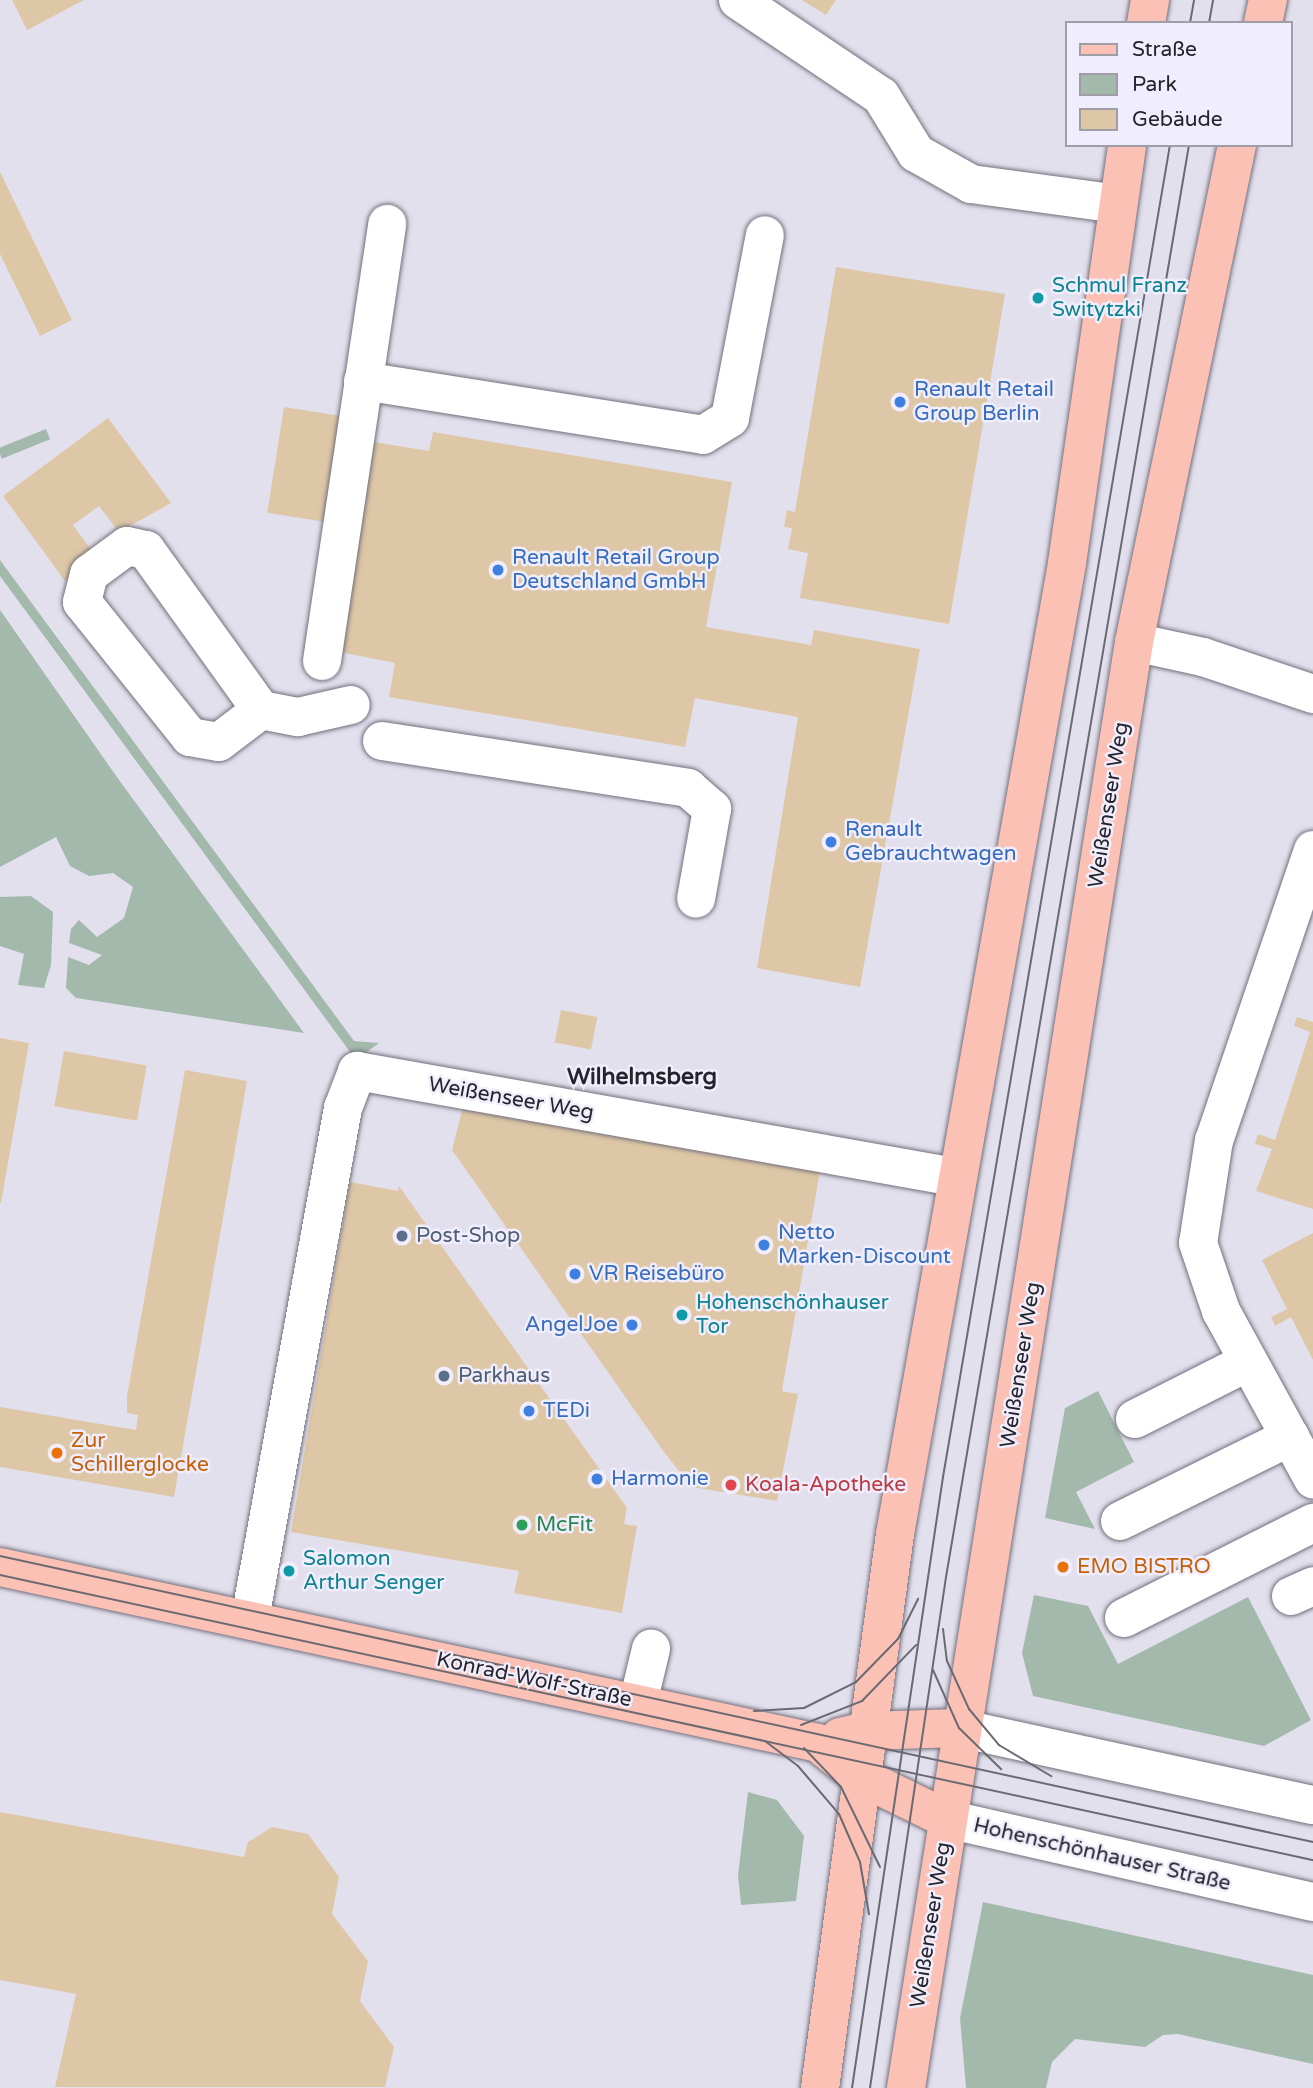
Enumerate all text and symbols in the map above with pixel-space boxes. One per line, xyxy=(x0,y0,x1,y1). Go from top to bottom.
legend xyxy=(1064,21,1292,147)
text: Straße xyxy=(1132,37,1197,62)
text: Park xyxy=(1132,72,1177,97)
text: Gebäude xyxy=(1132,107,1223,132)
place label: Schmul Franz Switytzki xyxy=(1052,273,1187,323)
marker: Schmul Franz Switytzki xyxy=(1030,290,1046,306)
place label: Renault Retail Group Berlin xyxy=(914,377,1054,427)
marker: Renault Retail Group Berlin xyxy=(892,394,908,410)
place label: Renault Retail Group Deutschland GmbH xyxy=(512,545,720,595)
marker: Renault Retail Group Deutschland GmbH xyxy=(490,562,506,578)
street label: Weißenseer Weg xyxy=(1083,720,1135,890)
place label: Renault Gebrauchtwagen xyxy=(845,817,1016,867)
marker: Renault Gebrauchtwagen xyxy=(823,834,839,850)
district label: Wilhelmsberg xyxy=(567,1063,717,1091)
street label: Weißenseer Weg xyxy=(426,1072,596,1126)
place label: Netto Marken-Discount xyxy=(778,1220,951,1270)
place label: Post-Shop xyxy=(416,1223,520,1249)
marker: Post-Shop xyxy=(394,1228,410,1244)
marker: Netto Marken-Discount xyxy=(756,1237,772,1253)
place label: VR Reisebüro xyxy=(589,1261,725,1287)
marker: VR Reisebüro xyxy=(567,1266,583,1282)
street label: Weißenseer Weg xyxy=(995,1280,1047,1450)
place label: Hohenschönhauser Tor xyxy=(696,1290,889,1340)
marker: Hohenschönhauser Tor xyxy=(674,1307,690,1323)
place label: AngelJoe xyxy=(525,1312,618,1338)
marker: AngelJoe xyxy=(624,1317,640,1333)
place label: Parkhaus xyxy=(458,1363,550,1389)
marker: Parkhaus xyxy=(436,1368,452,1384)
place label: TEDi xyxy=(543,1398,590,1424)
marker: TEDi xyxy=(521,1403,537,1419)
place label: Zur Schillerglocke xyxy=(71,1428,209,1478)
marker: Zur Schillerglocke xyxy=(49,1445,65,1461)
place label: Harmonie xyxy=(611,1466,709,1492)
marker: Harmonie xyxy=(589,1471,605,1487)
place label: Koala-Apotheke xyxy=(745,1472,906,1498)
marker: Koala-Apotheke xyxy=(723,1477,739,1493)
place label: McFit xyxy=(536,1512,593,1538)
marker: McFit xyxy=(514,1517,530,1533)
place label: Salomon Arthur Senger xyxy=(303,1546,444,1596)
place label: EMO BISTRO xyxy=(1077,1554,1211,1580)
marker: EMO BISTRO xyxy=(1055,1559,1071,1575)
marker: Salomon Arthur Senger xyxy=(281,1563,297,1579)
street label: Konrad-Wolf-Straße xyxy=(434,1647,634,1713)
street label: Hohenschönhauser Straße xyxy=(971,1813,1233,1897)
street label: Weißenseer Weg xyxy=(905,1840,957,2010)

